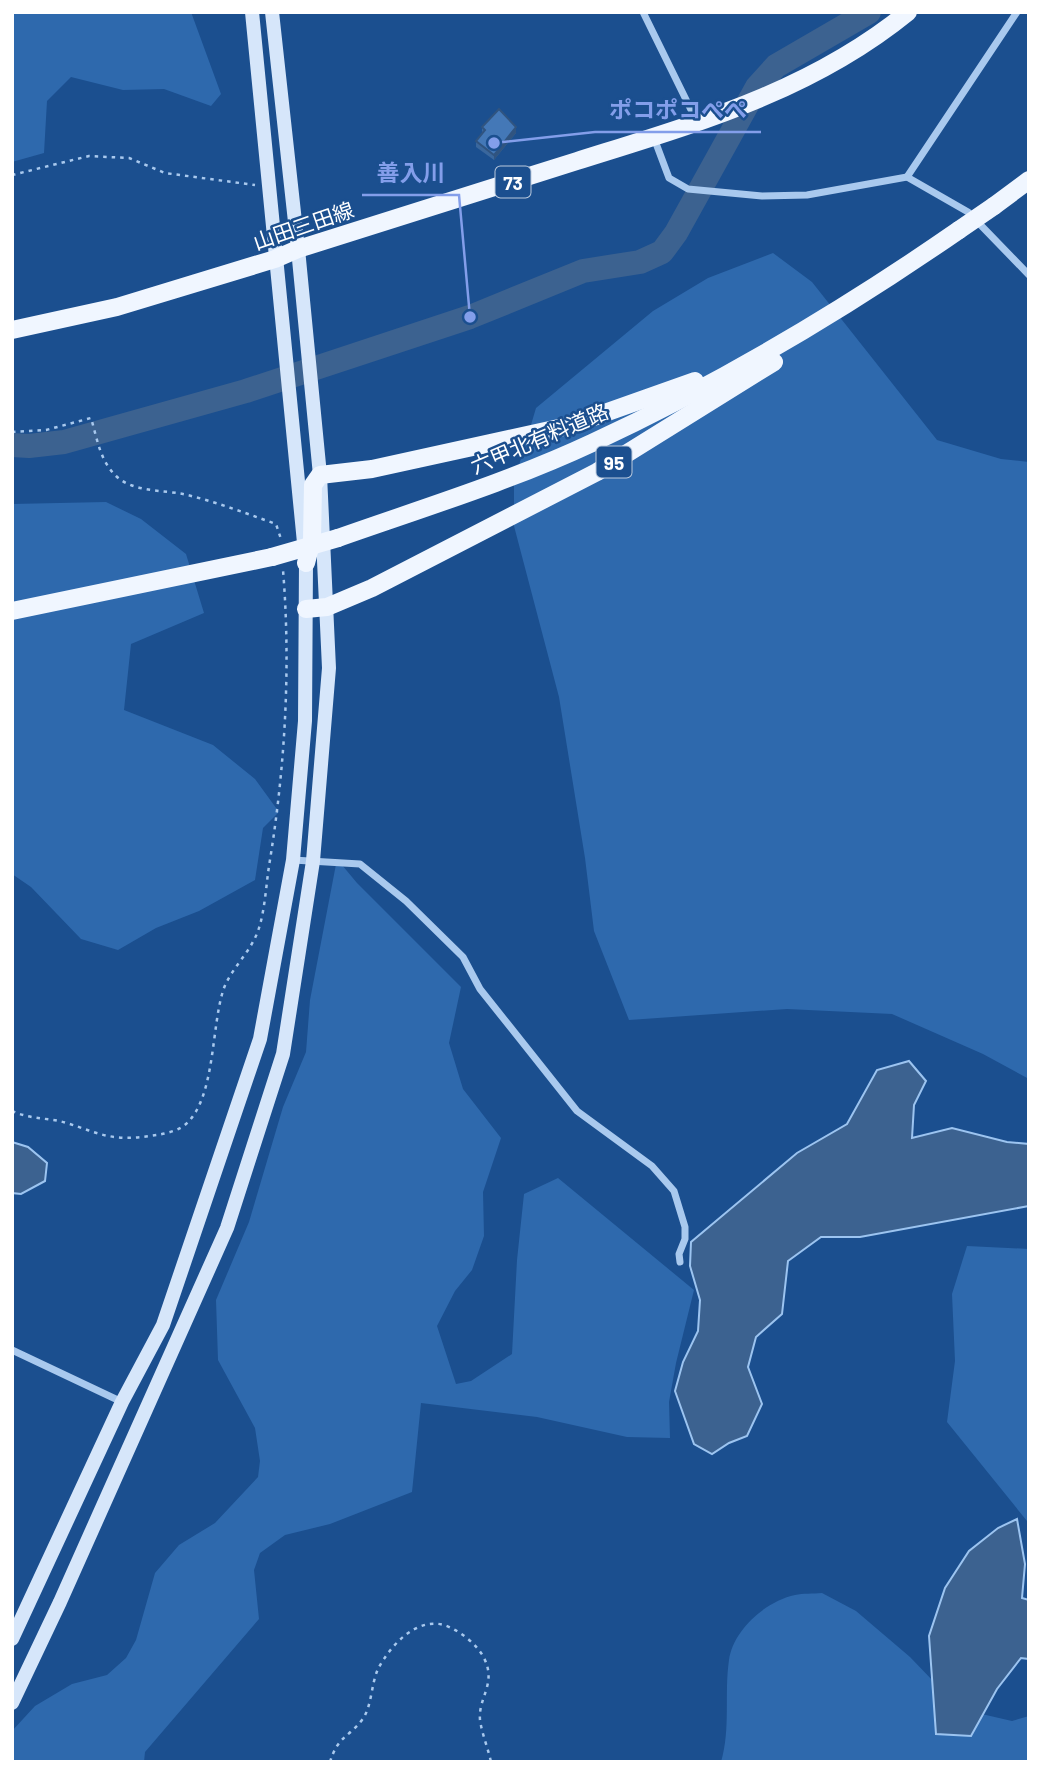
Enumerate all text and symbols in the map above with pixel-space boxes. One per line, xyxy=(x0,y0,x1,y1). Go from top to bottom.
callout: ポコポコぺぺ xyxy=(595,88,761,132)
text: ポコポコぺぺ xyxy=(609,95,747,123)
callout: 善入川 xyxy=(362,151,459,195)
text: 善入川 xyxy=(377,158,446,186)
road number: 73 xyxy=(496,166,530,198)
street label: 山田三田線 xyxy=(249,196,357,254)
street label: 六甲北有料道路 xyxy=(466,398,612,478)
road number: 95 xyxy=(596,446,632,477)

